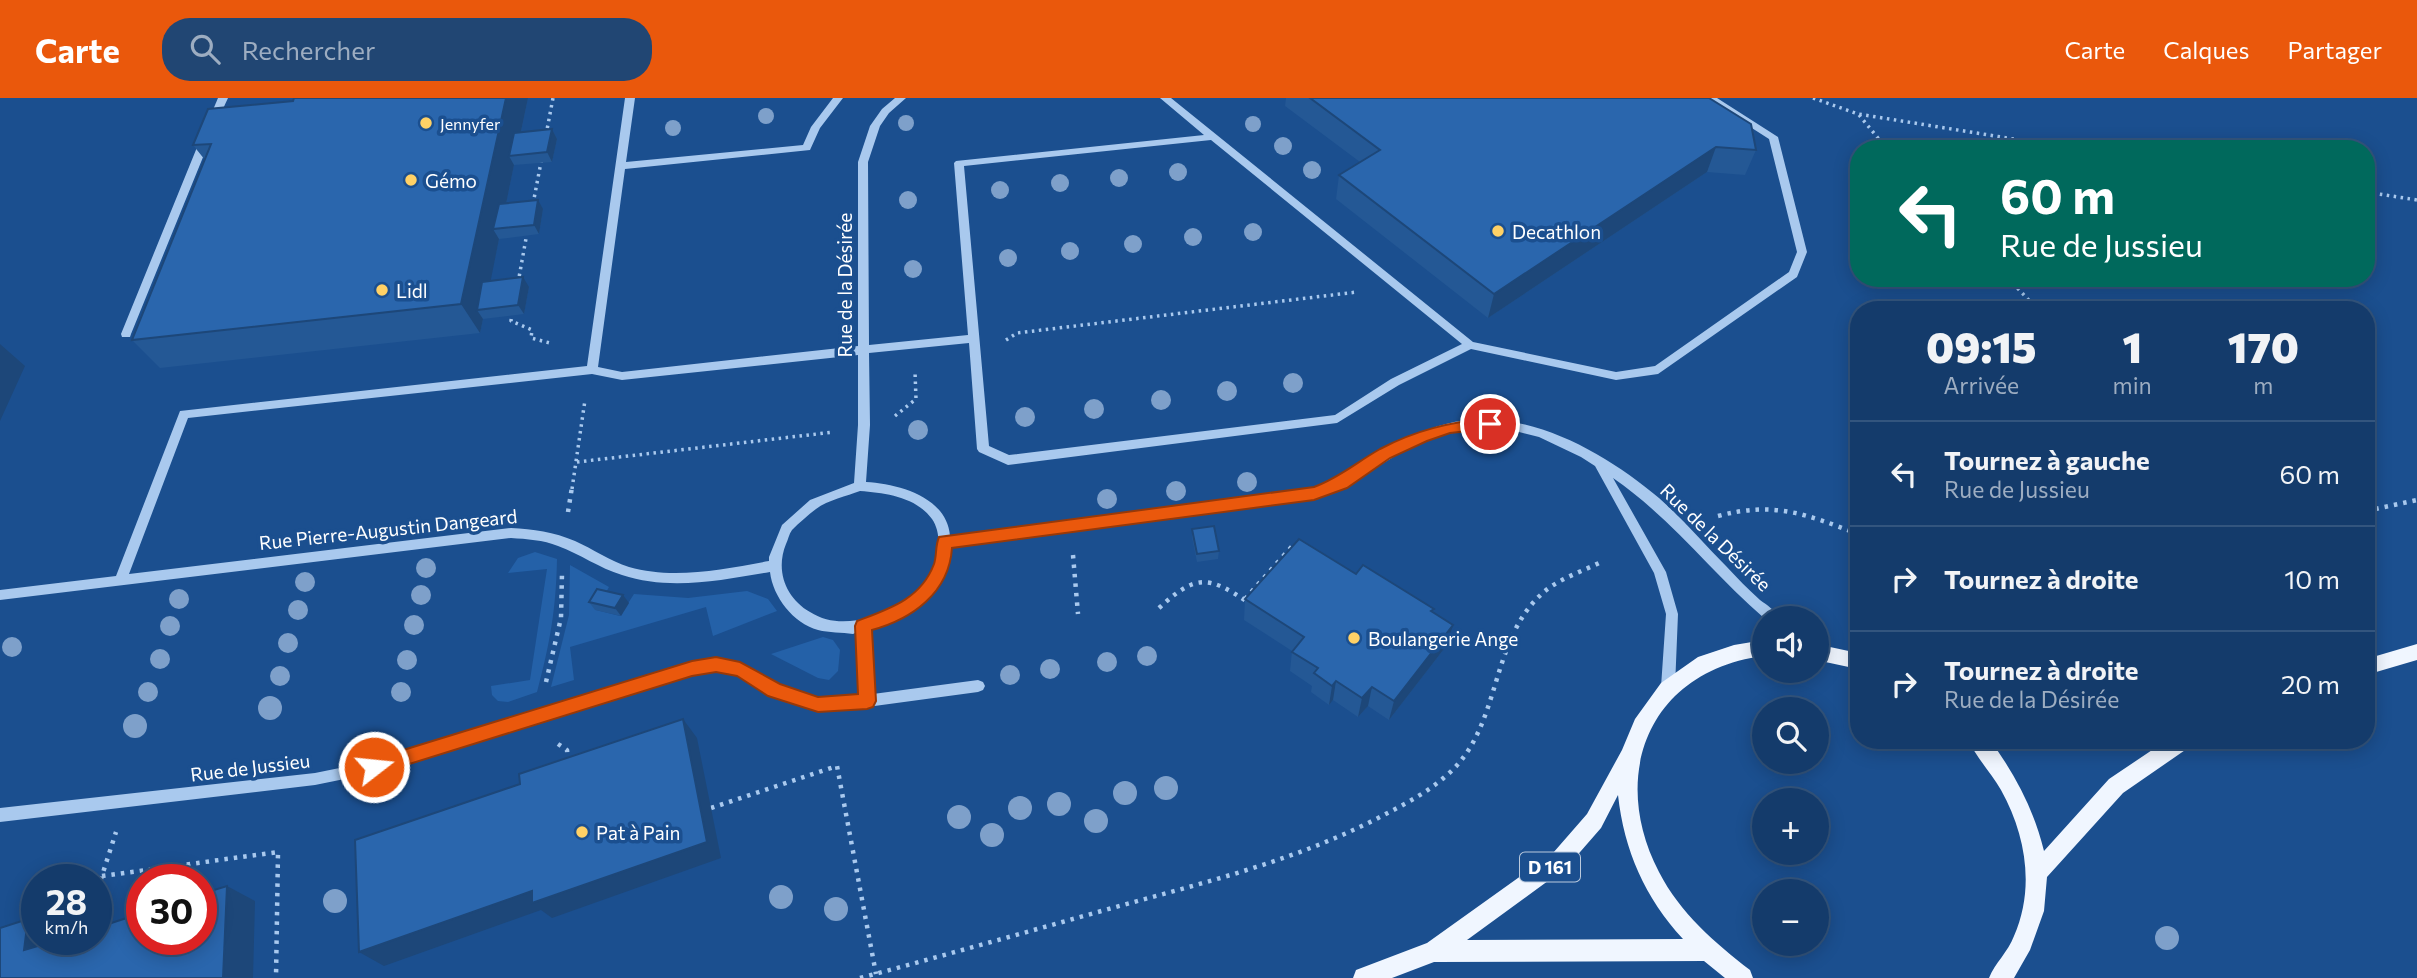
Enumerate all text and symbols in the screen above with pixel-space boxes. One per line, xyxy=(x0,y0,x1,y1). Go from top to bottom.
search box xyxy=(162,18,652,81)
text: Carte xyxy=(35,29,120,70)
icon: search xyxy=(186,30,224,68)
text: Rechercher xyxy=(242,34,375,65)
text: Carte xyxy=(2064,35,2125,64)
text: Calques xyxy=(2163,35,2249,64)
text: Partager xyxy=(2287,35,2382,64)
place label: Jennyfer xyxy=(440,114,501,133)
marker: Jennyfer xyxy=(418,115,434,131)
text: 60 m xyxy=(2000,164,2115,224)
icon: left xyxy=(1885,168,1976,259)
place label: Gémo xyxy=(425,169,477,192)
marker: Gémo xyxy=(403,172,419,188)
street label: Rue de la Désirée xyxy=(833,213,856,357)
place label: Decathlon xyxy=(1512,220,1601,243)
marker: Decathlon xyxy=(1490,223,1506,239)
text: Rue de Jussieu xyxy=(2000,224,2203,264)
place label: Lidl xyxy=(396,279,428,302)
marker: Lidl xyxy=(374,282,390,298)
text: 09:15 xyxy=(1926,320,2037,372)
text: 1 xyxy=(2122,320,2142,372)
text: 170 xyxy=(2228,320,2299,372)
text: Arrivée xyxy=(1943,371,2019,399)
text: min xyxy=(2113,371,2152,399)
text: m xyxy=(2253,371,2273,399)
pin xyxy=(1460,394,1520,454)
icon: arrive xyxy=(1471,405,1509,443)
text: Tournez à gauche xyxy=(1944,444,2150,475)
icon: left xyxy=(1885,455,1923,493)
text: 60 m xyxy=(2280,458,2340,489)
text: Rue de Jussieu xyxy=(1944,475,2090,503)
street label: Rue de la Désirée xyxy=(1656,478,1776,596)
street label: Rue Pierre-Augustin Dangeard xyxy=(258,504,518,554)
icon: right xyxy=(1885,560,1923,598)
text: Tournez à droite xyxy=(1944,563,2139,594)
text: 10 m xyxy=(2284,563,2340,594)
map controls xyxy=(1752,606,1829,956)
button: sound xyxy=(1752,606,1829,683)
place label: Boulangerie Ange xyxy=(1368,627,1518,650)
marker: Boulangerie Ange xyxy=(1346,630,1362,646)
text: Tournez à droite xyxy=(1944,654,2139,685)
icon: right xyxy=(1885,665,1923,703)
text: 20 m xyxy=(2281,668,2340,699)
text: Rue de la Désirée xyxy=(1944,685,2119,713)
button: search xyxy=(1752,697,1829,774)
position arrow xyxy=(337,730,411,804)
street label: Rue de Jussieu xyxy=(189,748,311,786)
button: + xyxy=(1752,788,1829,865)
place label: Pat à Pain xyxy=(596,821,680,844)
marker: Pat à Pain xyxy=(574,824,590,840)
road number: D 161 xyxy=(1520,852,1580,882)
speed limit sign: 30 xyxy=(126,864,217,955)
text: 28 xyxy=(46,879,87,922)
button: − xyxy=(1752,879,1829,956)
text: km/h xyxy=(45,916,88,938)

